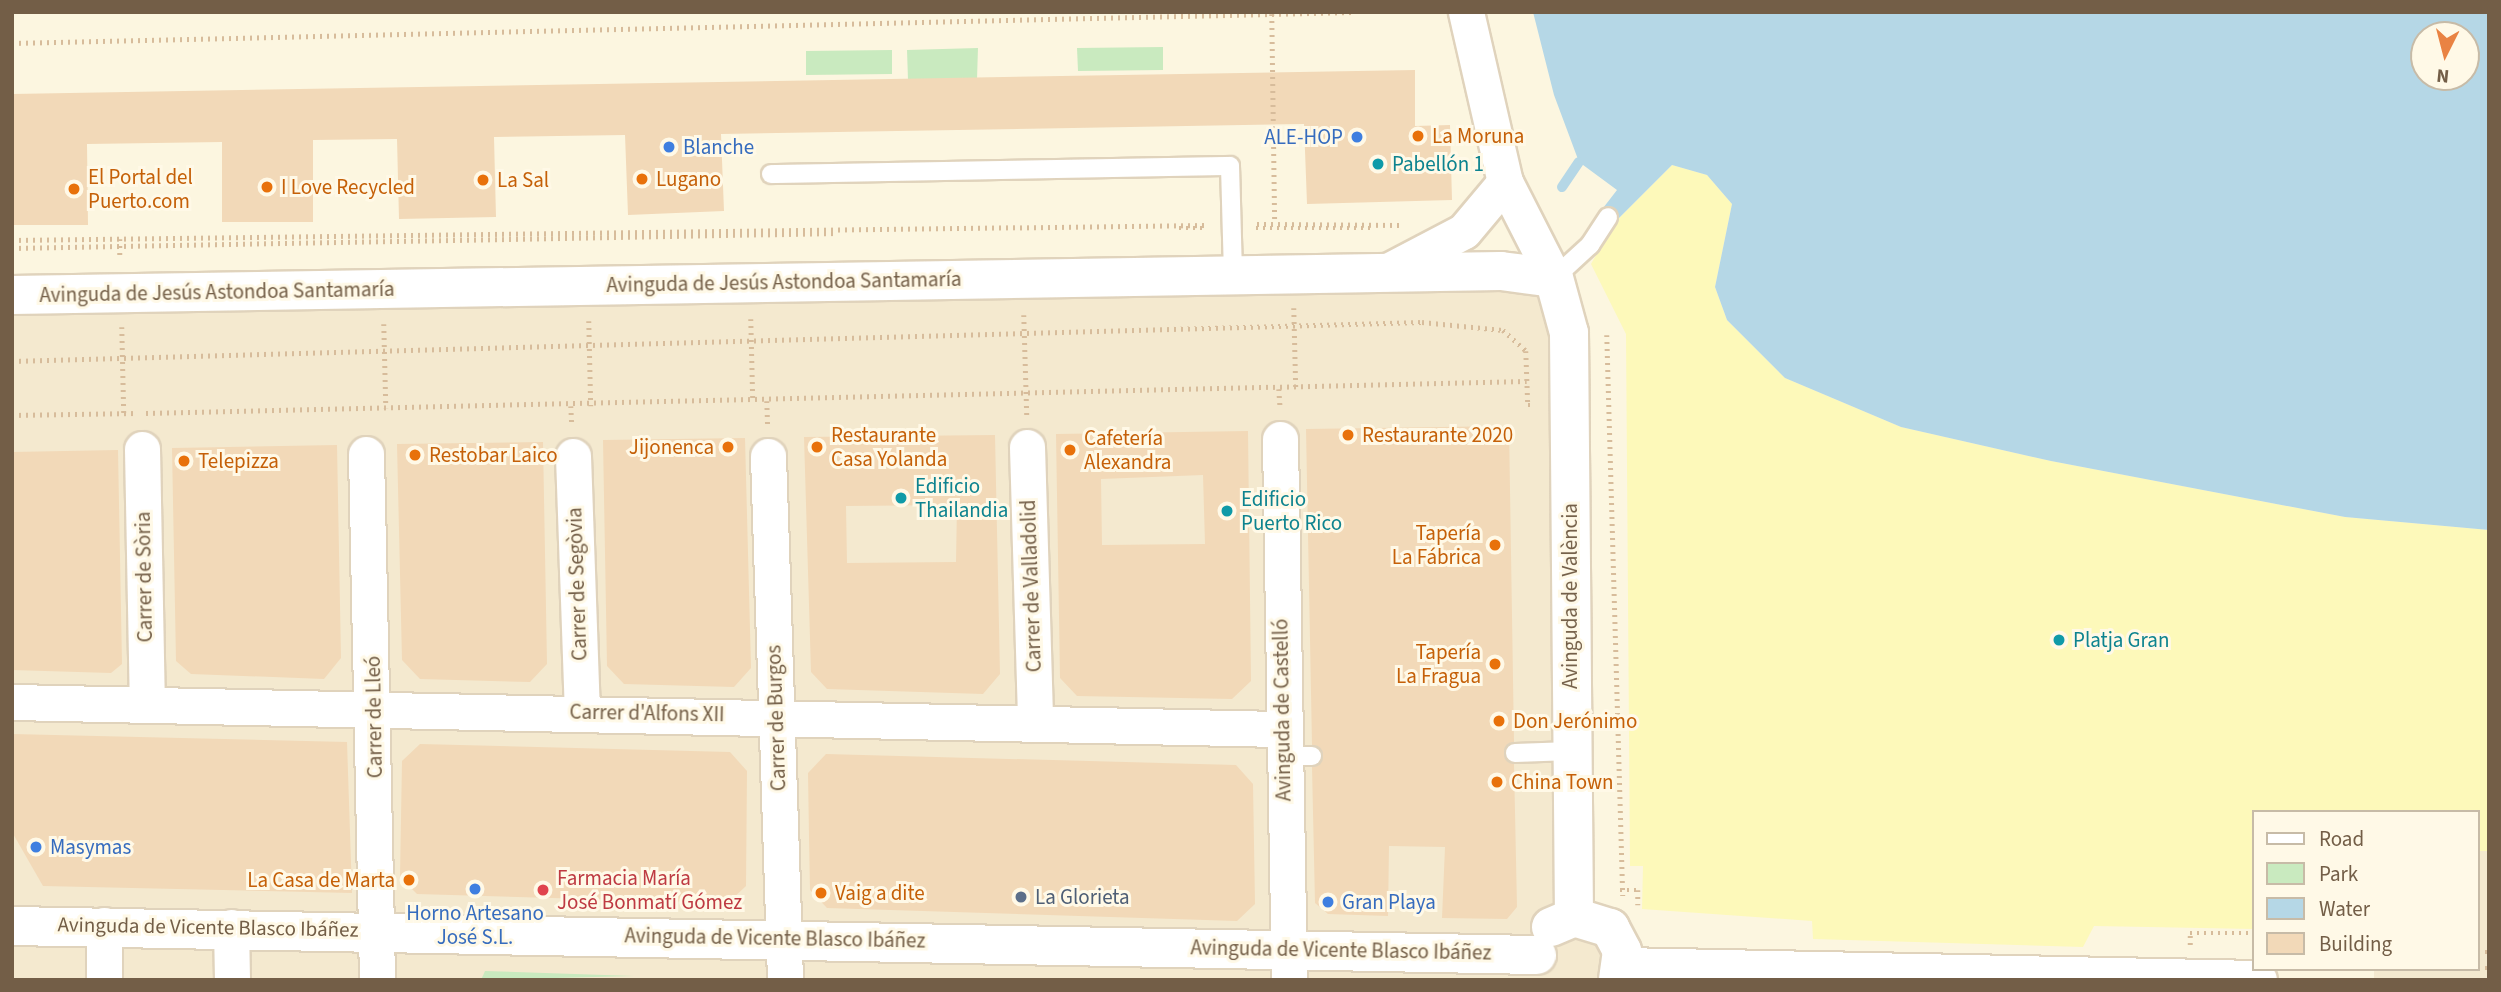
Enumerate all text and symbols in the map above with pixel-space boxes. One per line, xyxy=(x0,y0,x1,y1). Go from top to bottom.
north arrow xyxy=(2410,21,2480,91)
text: N xyxy=(2435,61,2451,89)
place label: La Moruna xyxy=(1432,123,1524,149)
place label: ALE-HOP xyxy=(1264,124,1343,150)
marker: La Moruna xyxy=(1410,128,1426,144)
marker: ALE-HOP xyxy=(1349,129,1365,145)
place label: Blanche xyxy=(683,134,754,160)
marker: Blanche xyxy=(661,139,677,155)
place label: Pabellón 1 xyxy=(1392,151,1484,177)
marker: Pabellón 1 xyxy=(1370,156,1386,172)
place label: El Portal del Puerto.com xyxy=(88,164,193,214)
place label: Lugano xyxy=(656,166,721,192)
place label: La Sal xyxy=(497,167,549,193)
marker: Lugano xyxy=(634,171,650,187)
marker: La Sal xyxy=(475,172,491,188)
place label: I Love Recycled xyxy=(281,174,415,200)
marker: I Love Recycled xyxy=(259,179,275,195)
marker: El Portal del Puerto.com xyxy=(66,181,82,197)
street label: Avinguda de Jesús Astondoa Santamaría xyxy=(606,266,962,298)
street label: Avinguda de Jesús Astondoa Santamaría xyxy=(39,276,395,308)
place label: Restaurante Casa Yolanda xyxy=(831,422,947,472)
place label: Restaurante 2020 xyxy=(1362,422,1513,448)
place label: Cafetería Alexandra xyxy=(1084,425,1171,475)
marker: Restaurante 2020 xyxy=(1340,427,1356,443)
place label: Jijonenca xyxy=(629,434,714,460)
marker: Jijonenca xyxy=(720,439,736,455)
marker: Restaurante Casa Yolanda xyxy=(809,439,825,455)
place label: Restobar Laico xyxy=(429,442,558,468)
marker: Cafetería Alexandra xyxy=(1062,442,1078,458)
marker: Restobar Laico xyxy=(407,447,423,463)
place label: Telepizza xyxy=(198,448,279,474)
marker: Telepizza xyxy=(176,453,192,469)
place label: Edificio Thailandia xyxy=(915,473,1008,523)
place label: Edificio Puerto Rico xyxy=(1241,486,1342,536)
marker: Edificio Thailandia xyxy=(893,490,909,506)
street label: Carrer de Valladolid xyxy=(1015,499,1047,673)
marker: Edificio Puerto Rico xyxy=(1219,503,1235,519)
street label: Avinguda de València xyxy=(1557,503,1583,689)
street label: Carrer de Segòvia xyxy=(562,507,592,661)
street label: Carrer de Sòria xyxy=(130,511,158,643)
place label: Tapería La Fábrica xyxy=(1392,520,1481,570)
marker: Tapería La Fábrica xyxy=(1487,537,1503,553)
street label: Avinguda de Castelló xyxy=(1268,618,1296,802)
place label: Platja Gran xyxy=(2073,627,2169,653)
marker: Platja Gran xyxy=(2051,632,2067,648)
place label: Tapería La Fragua xyxy=(1396,639,1481,689)
street label: Carrer de Burgos xyxy=(761,644,791,792)
street label: Carrer de Lleó xyxy=(360,656,388,778)
marker: Tapería La Fragua xyxy=(1487,656,1503,672)
street label: Carrer d'Alfons XII xyxy=(569,699,725,727)
place label: Don Jerónimo xyxy=(1513,708,1637,734)
marker: Don Jerónimo xyxy=(1491,713,1507,729)
place label: China Town xyxy=(1511,769,1614,795)
marker: China Town xyxy=(1489,774,1505,790)
legend xyxy=(2252,810,2480,971)
text: Road xyxy=(2319,824,2364,854)
place label: Masymas xyxy=(50,834,131,860)
marker: Masymas xyxy=(28,839,44,855)
text: Park xyxy=(2319,859,2358,889)
place label: Farmacia María José Bonmatí Gómez xyxy=(557,865,742,915)
place label: La Casa de Marta xyxy=(247,867,395,893)
marker: La Casa de Marta xyxy=(401,872,417,888)
place label: Vaig a dite xyxy=(835,880,925,906)
marker: Horno Artesano José S.L. xyxy=(467,881,483,897)
marker: Farmacia María José Bonmatí Gómez xyxy=(535,882,551,898)
place label: La Glorieta xyxy=(1035,884,1130,910)
marker: Vaig a dite xyxy=(813,885,829,901)
marker: La Glorieta xyxy=(1013,889,1029,905)
place label: Gran Playa xyxy=(1342,889,1436,915)
marker: Gran Playa xyxy=(1320,894,1336,910)
text: Water xyxy=(2319,894,2370,924)
place label: Horno Artesano José S.L. xyxy=(406,900,544,950)
street label: Avinguda de Vicente Blasco Ibáñez xyxy=(57,912,359,942)
street label: Avinguda de Vicente Blasco Ibáñez xyxy=(624,923,926,953)
text: Building xyxy=(2319,929,2392,959)
street label: Avinguda de Vicente Blasco Ibáñez xyxy=(1190,935,1492,965)

